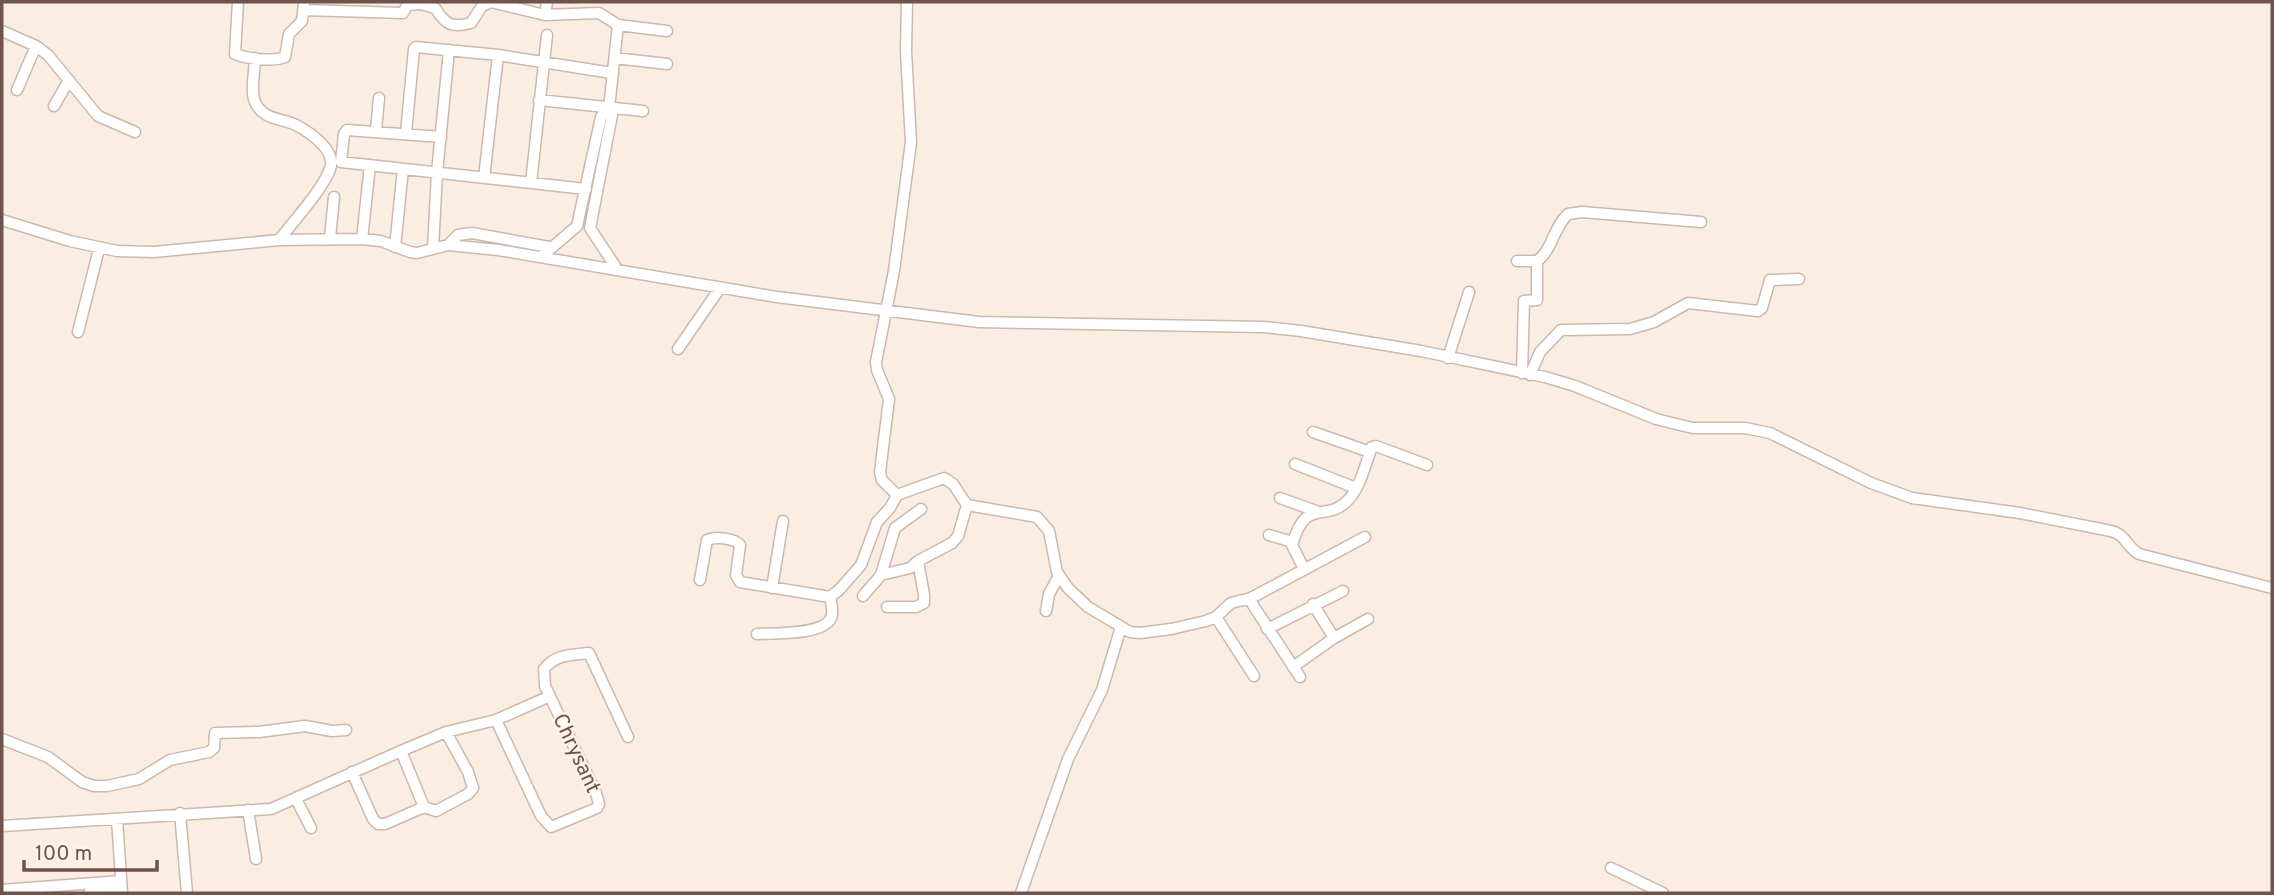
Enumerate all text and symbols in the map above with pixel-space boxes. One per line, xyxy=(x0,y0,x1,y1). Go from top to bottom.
street label: Chrysant xyxy=(545,709,606,798)
scale bar xyxy=(24,828,158,872)
text: 100 m xyxy=(35,841,92,868)

